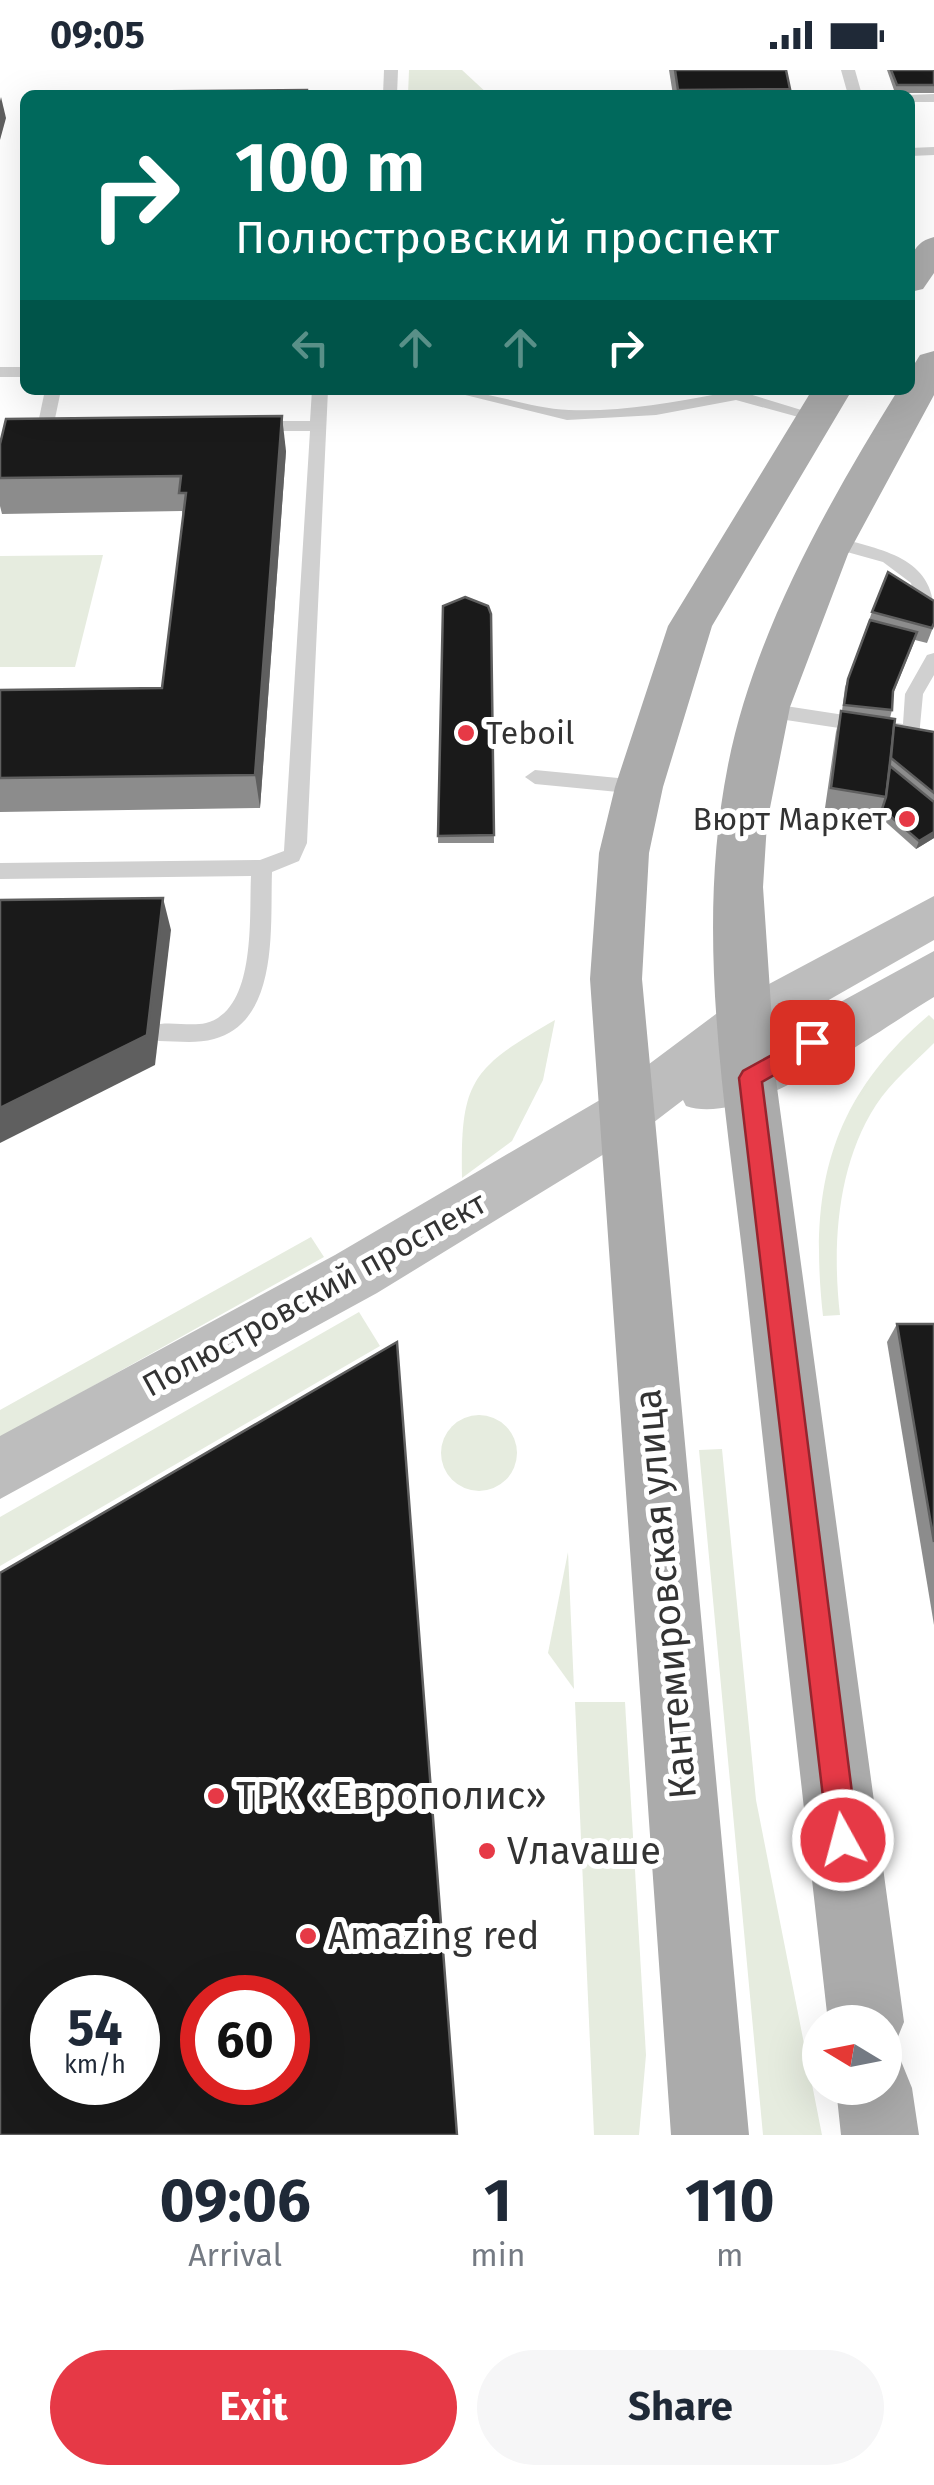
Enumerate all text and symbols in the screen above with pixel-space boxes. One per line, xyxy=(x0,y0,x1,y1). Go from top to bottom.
text: 09:05 xyxy=(50,12,145,58)
text: 100 m xyxy=(235,126,425,210)
icon: right xyxy=(70,130,200,260)
text: Полюстровский проспект xyxy=(235,211,779,265)
icon: left xyxy=(283,320,338,375)
icon: ahead xyxy=(388,320,443,375)
icon: ahead xyxy=(493,320,548,375)
icon: right xyxy=(598,320,653,375)
place label: Teboil xyxy=(486,714,574,752)
marker: Teboil xyxy=(455,722,477,744)
place label: Вюрт Маркет xyxy=(693,800,888,838)
marker: Вюрт Маркет xyxy=(896,808,918,830)
pin xyxy=(770,1000,855,1085)
icon: arrive xyxy=(785,1015,840,1070)
street label: Полюстровский проспект xyxy=(136,1183,493,1404)
street label: Кантемировская улица xyxy=(624,1387,706,1801)
place label: ТРК «Европолис» xyxy=(236,1773,547,1819)
marker: ТРК «Европолис» xyxy=(205,1785,227,1807)
position arrow xyxy=(791,1788,895,1892)
place label: Vлаvаше xyxy=(507,1828,661,1874)
marker: Vлаvаше xyxy=(476,1840,498,1862)
place label: Amazing red xyxy=(328,1913,539,1959)
marker: Amazing red xyxy=(297,1925,319,1947)
speed limit sign: 60 xyxy=(180,1975,310,2105)
text: 54 xyxy=(67,1998,123,2058)
north arrow xyxy=(802,2005,902,2105)
map controls xyxy=(802,2005,902,2105)
text: km/h xyxy=(64,2050,126,2080)
text: 09:06 xyxy=(159,2165,311,2237)
text: 1 xyxy=(484,2165,512,2237)
text: 110 xyxy=(685,2165,775,2237)
text: Arrival xyxy=(188,2236,282,2274)
text: min xyxy=(470,2236,525,2274)
text: m xyxy=(716,2236,743,2274)
button: Exit xyxy=(50,2350,457,2465)
button: Share xyxy=(477,2350,884,2465)

